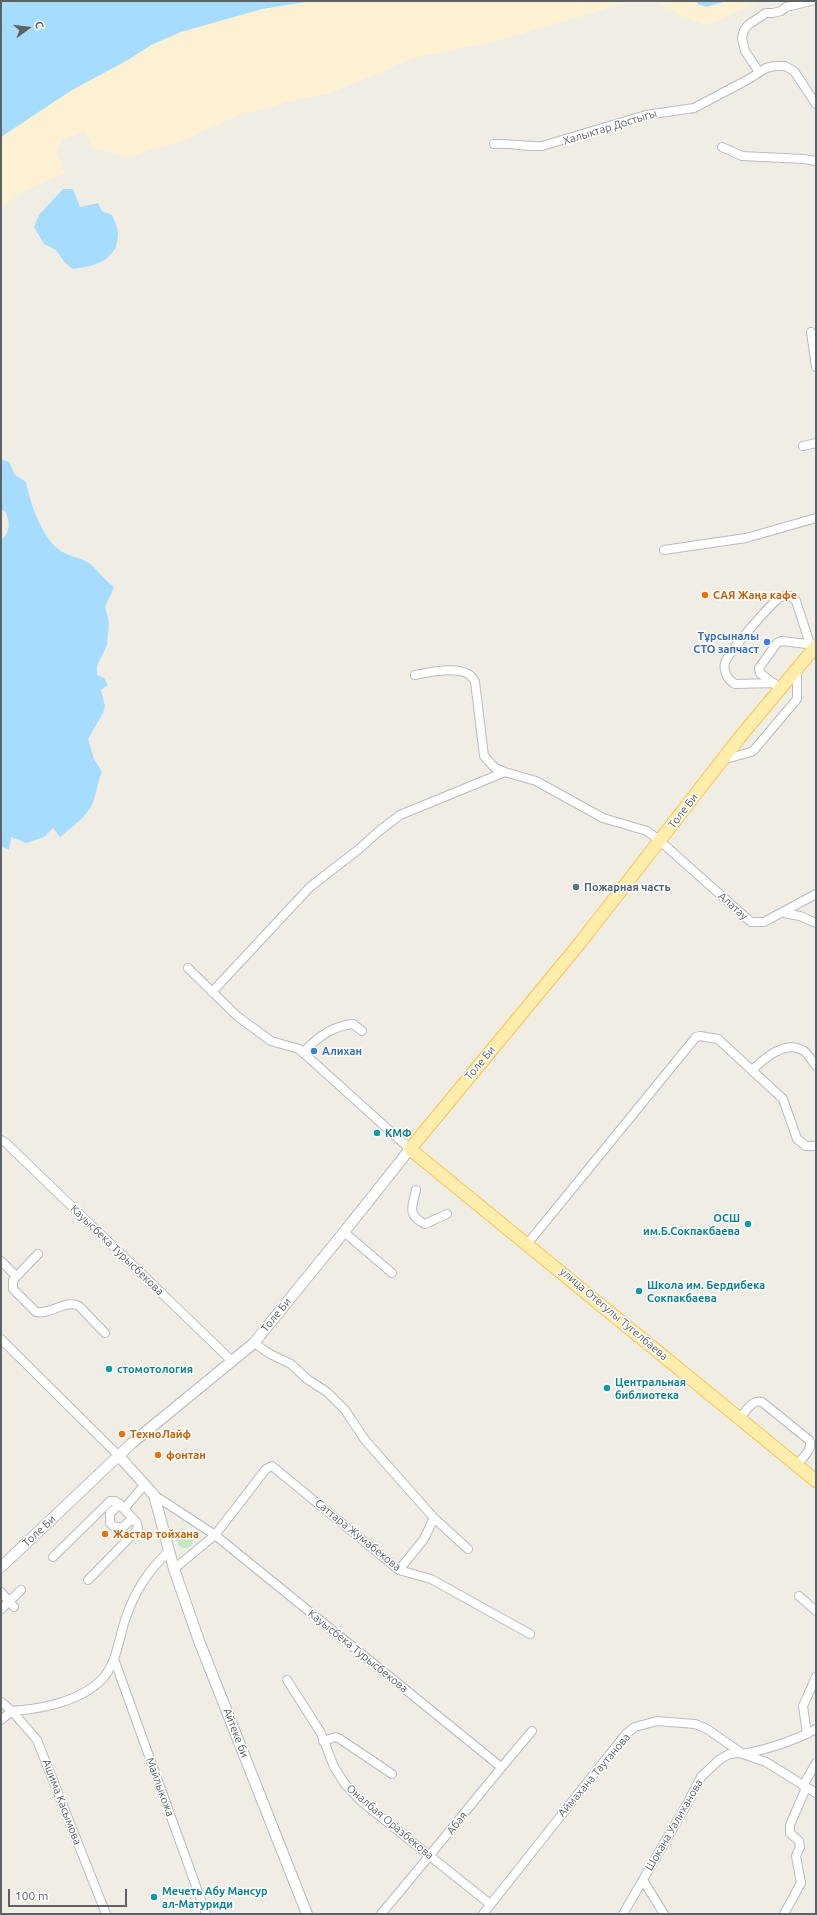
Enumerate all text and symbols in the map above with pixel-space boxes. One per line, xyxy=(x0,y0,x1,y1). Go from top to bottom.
north arrow xyxy=(8,8,48,48)
text: С xyxy=(33,20,46,30)
street label: Халыктар Достыгы xyxy=(562,106,658,148)
place label: САЯ Жаңа кафе xyxy=(713,588,797,602)
marker: САЯ Жаңа кафе xyxy=(700,590,710,600)
place label: Тұрсыналы СТО запчаст xyxy=(693,629,759,655)
marker: Тұрсыналы СТО запчаст xyxy=(762,637,772,647)
street label: Толе Би xyxy=(665,791,701,831)
place label: Пожарная часть xyxy=(584,880,670,894)
marker: Пожарная часть xyxy=(571,882,581,892)
street label: Алатау xyxy=(715,889,751,923)
street label: Толе Би xyxy=(462,1043,498,1083)
place label: Алихан xyxy=(322,1044,362,1058)
marker: Алихан xyxy=(309,1046,319,1056)
place label: КМФ xyxy=(385,1126,412,1140)
marker: КМФ xyxy=(372,1128,382,1138)
street label: Кауысбека Турысбекова xyxy=(68,1202,166,1298)
place label: ОСШ им.Б.Сокпакбаева xyxy=(643,1211,740,1237)
marker: ОСШ им.Б.Сокпакбаева xyxy=(743,1219,753,1229)
street label: улица Отегулы Тугелбаева xyxy=(557,1265,671,1363)
place label: Школа им. Бердибека Сокпакбаева xyxy=(647,1278,765,1304)
marker: Школа им. Бердибека Сокпакбаева xyxy=(634,1286,644,1296)
street label: Толе Би xyxy=(258,1295,294,1335)
place label: стомотология xyxy=(117,1362,193,1376)
marker: стомотология xyxy=(104,1364,114,1374)
place label: Центральная библиотека xyxy=(615,1375,686,1401)
marker: Центральная библиотека xyxy=(602,1383,612,1393)
place label: ТехноЛайф xyxy=(130,1427,191,1441)
marker: ТехноЛайф xyxy=(117,1429,127,1439)
place label: фонтан xyxy=(166,1448,206,1462)
marker: фонтан xyxy=(153,1450,163,1460)
street label: Саттара Жумабекова xyxy=(312,1496,404,1574)
street label: Толе Би xyxy=(20,1512,58,1550)
place label: Жастар тойхана xyxy=(113,1527,199,1541)
marker: Жастар тойхана xyxy=(100,1529,110,1539)
street label: Кауысбека Турысбекова xyxy=(305,1607,411,1695)
street label: Айтеке би xyxy=(221,1707,251,1759)
street label: Аймахана Таутанова xyxy=(555,1730,633,1820)
street label: Майлыкожа xyxy=(143,1756,177,1818)
street label: Ашима Касымова xyxy=(40,1757,84,1847)
street label: Шокана Уалиханова xyxy=(642,1777,706,1873)
street label: Оналбая Оразбекова xyxy=(344,1782,436,1862)
street label: Абая xyxy=(444,1809,470,1837)
scale bar xyxy=(10,1881,129,1907)
place label: Мечеть Абу Мансур ал-Матуриди xyxy=(162,1884,268,1910)
text: 100 m xyxy=(15,1889,48,1902)
marker: Мечеть Абу Мансур ал-Матуриди xyxy=(149,1892,159,1902)

